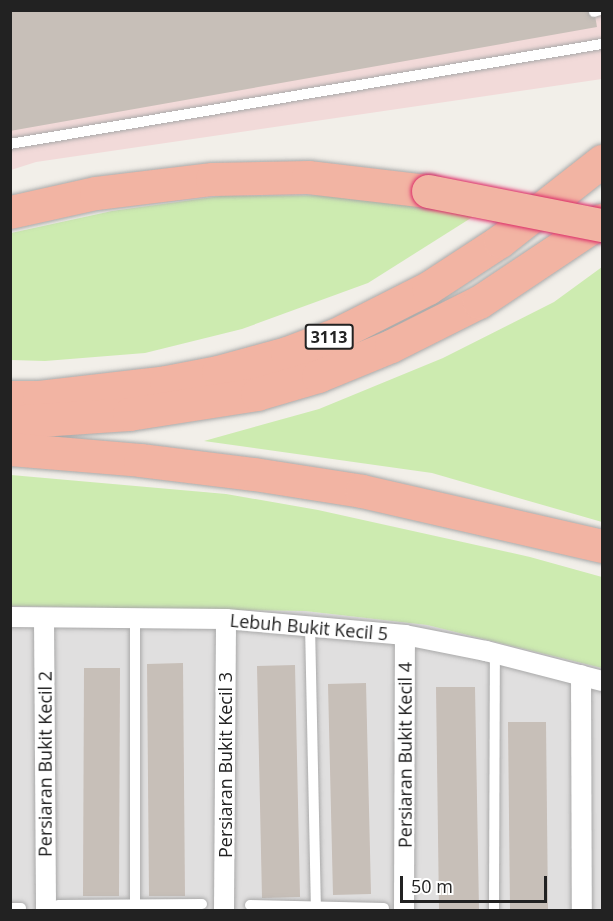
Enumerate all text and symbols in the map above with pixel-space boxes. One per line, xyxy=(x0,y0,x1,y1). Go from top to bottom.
road number: 3113 xyxy=(304,324,354,350)
street label: Lebuh Bukit Kecil 5 xyxy=(229,609,389,645)
street label: Persiaran Bukit Kecil 4 xyxy=(394,662,416,848)
street label: Persiaran Bukit Kecil 2 xyxy=(34,671,56,857)
street label: Persiaran Bukit Kecil 3 xyxy=(214,672,236,858)
scale bar xyxy=(403,864,550,902)
text: 50 m xyxy=(411,874,453,898)

